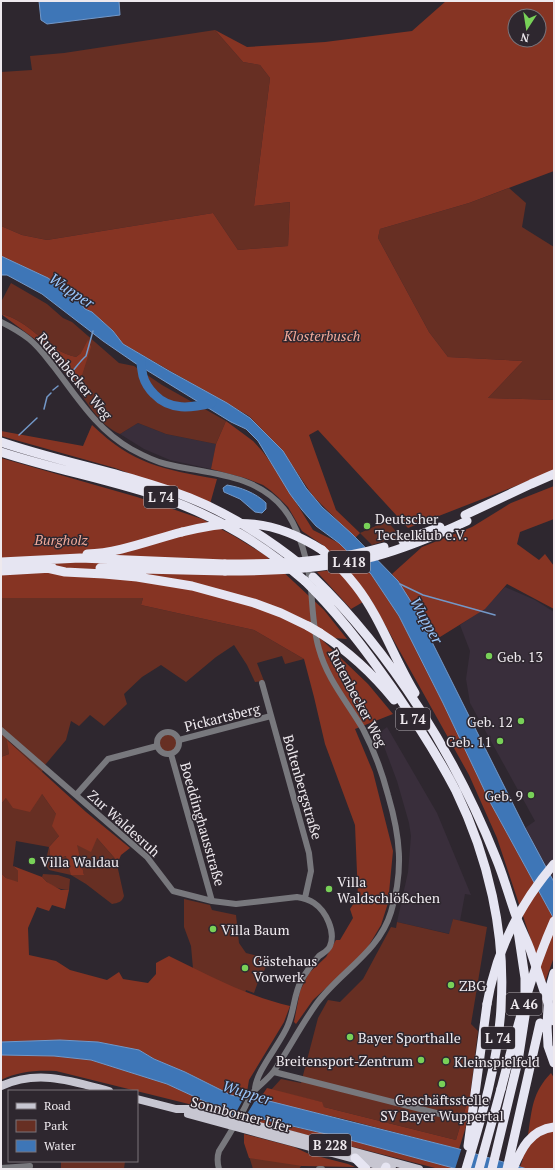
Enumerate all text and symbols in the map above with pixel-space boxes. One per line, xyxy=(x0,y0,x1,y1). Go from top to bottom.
north arrow xyxy=(507,8,547,48)
text: N xyxy=(519,30,530,45)
water label: Wupper xyxy=(46,268,99,313)
park label: Klosterbusch xyxy=(283,326,360,345)
street label: Rutenbecker Weg xyxy=(33,328,117,424)
road number: L 74 xyxy=(144,486,178,508)
place label: Deutscher Teckelklub e.V. xyxy=(375,509,467,544)
marker: Deutscher Teckelklub e.V. xyxy=(362,521,372,531)
park label: Burgholz xyxy=(33,530,88,549)
road number: L 418 xyxy=(328,551,370,573)
water label: Wupper xyxy=(406,593,449,648)
street label: Rutenbecker Weg xyxy=(324,646,392,751)
place label: Geb. 13 xyxy=(497,647,543,666)
marker: Geb. 13 xyxy=(484,651,494,661)
street label: Pickartsberg xyxy=(182,698,262,736)
road number: L 74 xyxy=(396,708,430,730)
place label: Geb. 12 xyxy=(467,712,513,731)
marker: Geb. 12 xyxy=(516,716,526,726)
street label: Boltenbergstraße xyxy=(279,732,327,842)
place label: Geb. 11 xyxy=(446,732,492,751)
marker: Geb. 11 xyxy=(495,736,505,746)
street label: Boeddinghausstraße xyxy=(176,760,230,888)
street label: Zur Waldesruh xyxy=(84,785,164,861)
place label: Geb. 9 xyxy=(484,786,523,805)
marker: Geb. 9 xyxy=(526,790,536,800)
place label: Villa Waldau xyxy=(40,852,119,871)
marker: Villa Waldau xyxy=(27,856,37,866)
place label: Villa Waldschlößchen xyxy=(337,872,441,907)
marker: Villa Waldschlößchen xyxy=(324,884,334,894)
place label: Villa Baum xyxy=(221,920,290,939)
marker: Villa Baum xyxy=(208,924,218,934)
place label: Gästehaus Vorwerk xyxy=(253,951,317,986)
marker: Gästehaus Vorwerk xyxy=(240,963,250,973)
place label: ZBG xyxy=(459,976,486,995)
marker: ZBG xyxy=(446,980,456,990)
road number: A 46 xyxy=(506,993,542,1015)
road number: L 74 xyxy=(481,1027,515,1049)
place label: Bayer Sporthalle xyxy=(358,1028,461,1047)
marker: Bayer Sporthalle xyxy=(345,1032,355,1042)
place label: Breitensport-Zentrum xyxy=(276,1051,413,1070)
place label: Kleinspielfeld xyxy=(454,1052,540,1071)
marker: Breitensport-Zentrum xyxy=(416,1055,426,1065)
marker: Kleinspielfeld xyxy=(441,1056,451,1066)
water label: Wupper xyxy=(220,1075,275,1109)
marker: Geschäftsstelle SV Bayer Wuppertal xyxy=(437,1079,447,1089)
legend xyxy=(8,1090,138,1162)
place label: Geschäftsstelle SV Bayer Wuppertal xyxy=(380,1090,504,1125)
street label: Sonnborner Ufer xyxy=(189,1091,294,1137)
text: Road xyxy=(44,1098,71,1113)
text: Park xyxy=(44,1118,69,1133)
road number: B 228 xyxy=(309,1134,351,1156)
text: Water xyxy=(44,1138,76,1153)

